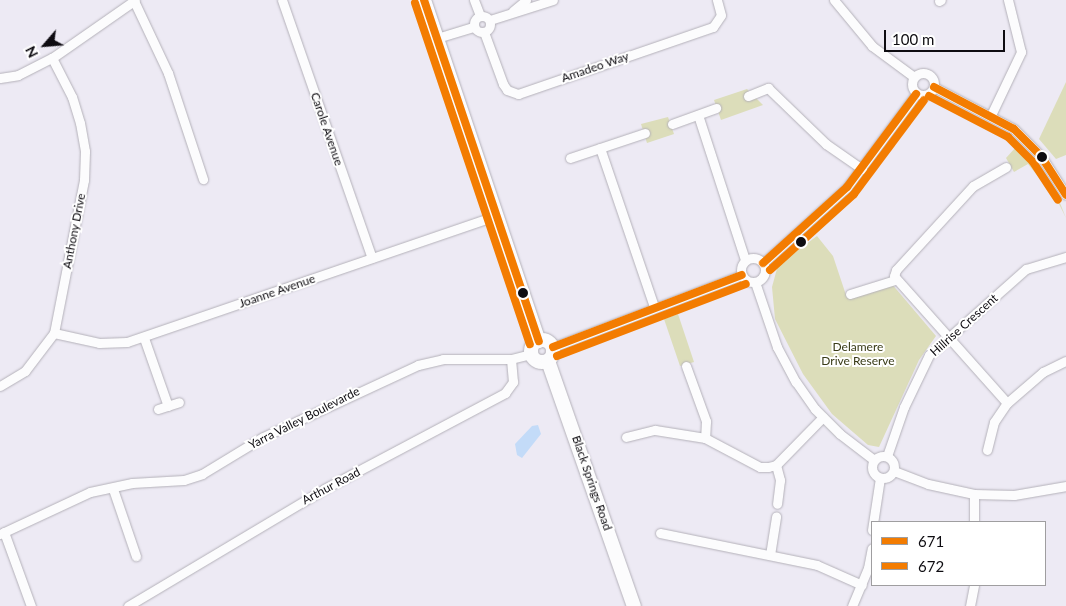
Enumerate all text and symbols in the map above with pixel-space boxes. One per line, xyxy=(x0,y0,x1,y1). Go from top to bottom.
north arrow xyxy=(20,20,70,70)
scale bar xyxy=(886,20,1007,52)
text: 100 m xyxy=(892,30,934,48)
text: N xyxy=(21,43,41,61)
street label: Amadeo Way xyxy=(559,49,631,85)
street label: Carole Avenue xyxy=(308,90,346,168)
unlabelled marker xyxy=(1037,152,1047,162)
street label: Anthony Drive xyxy=(60,192,88,270)
unlabelled marker xyxy=(796,237,806,247)
street label: Joanne Avenue xyxy=(237,271,317,311)
unlabelled marker xyxy=(518,288,528,298)
street label: Hillrise Crescent xyxy=(927,291,1001,359)
park label: Delamere Drive Reserve xyxy=(821,340,895,368)
street label: Yarra Valley Boulevarde xyxy=(246,384,362,452)
street label: Black Springs Road xyxy=(569,434,615,532)
street label: Arthur Road xyxy=(299,465,363,507)
legend xyxy=(871,521,1046,586)
text: 671 xyxy=(918,532,944,550)
text: 672 xyxy=(918,557,944,575)

